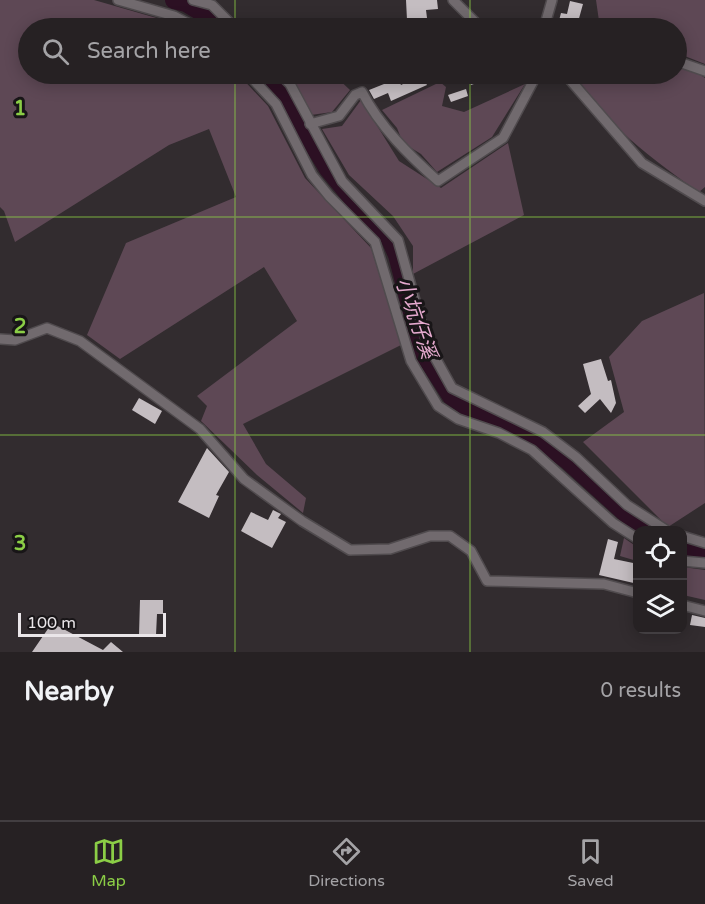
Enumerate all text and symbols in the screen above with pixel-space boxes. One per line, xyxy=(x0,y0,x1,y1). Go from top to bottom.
search box xyxy=(18,18,687,84)
icon: search xyxy=(39,35,72,68)
text: Search here xyxy=(87,38,211,64)
text: 1 xyxy=(14,97,26,121)
water label: 小坑仔溪 xyxy=(390,274,442,365)
text: 2 xyxy=(14,315,26,339)
map controls xyxy=(633,526,687,634)
button: locate xyxy=(633,526,687,580)
text: 3 xyxy=(14,532,26,556)
button: layers xyxy=(633,580,687,634)
scale bar xyxy=(18,610,166,638)
text: 100 m xyxy=(27,613,76,633)
text: Nearby xyxy=(24,676,114,707)
text: 0 results xyxy=(601,679,681,703)
tab: Map xyxy=(91,835,126,891)
tab: Directions xyxy=(308,835,385,891)
tab: Saved xyxy=(567,835,614,891)

